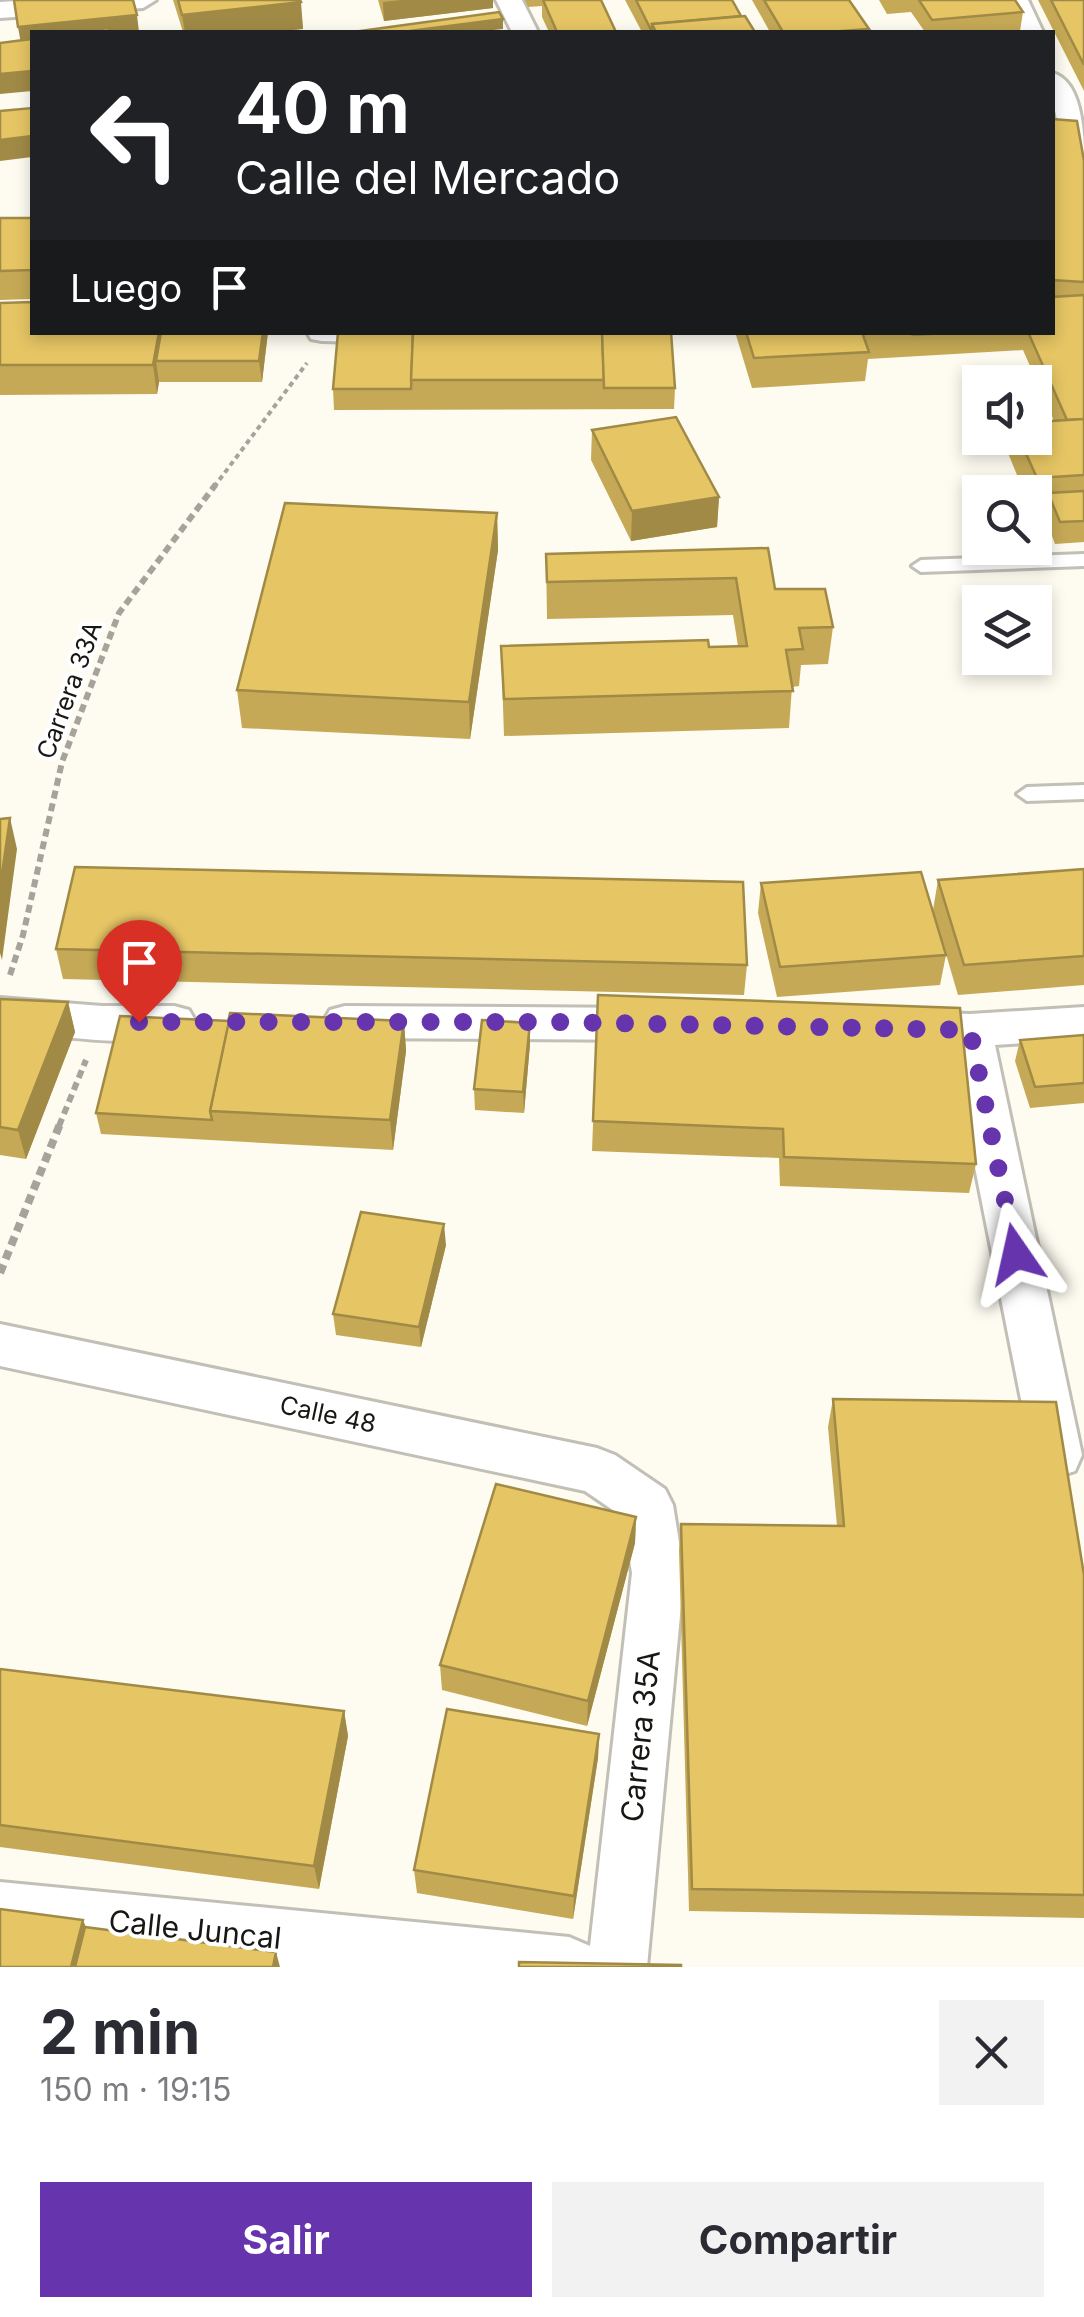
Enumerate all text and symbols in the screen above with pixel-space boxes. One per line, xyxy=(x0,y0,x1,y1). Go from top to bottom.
text: 40 m xyxy=(235,65,410,150)
icon: left xyxy=(70,70,200,200)
text: Calle del Mercado xyxy=(235,150,620,205)
icon: arrive xyxy=(202,260,257,315)
text: Luego xyxy=(70,265,182,311)
map controls xyxy=(962,365,1052,675)
button: sound xyxy=(962,365,1052,455)
button: search xyxy=(962,475,1052,565)
button: layers xyxy=(962,585,1052,675)
street label: Carrera 33A xyxy=(30,617,108,763)
pin xyxy=(97,920,182,1023)
icon: arrive xyxy=(112,935,167,990)
position arrow xyxy=(964,1202,1068,1306)
street label: Calle 48 xyxy=(277,1389,379,1439)
street label: Carrera 35A xyxy=(613,1648,667,1824)
street label: Calle Juncal xyxy=(107,1902,283,1956)
text: 2 min xyxy=(40,1996,200,2068)
button: close xyxy=(939,2000,1044,2105)
text: 150 m · 19:15 xyxy=(40,2070,231,2109)
button: Salir xyxy=(40,2182,532,2297)
button: Compartir xyxy=(552,2182,1044,2297)

